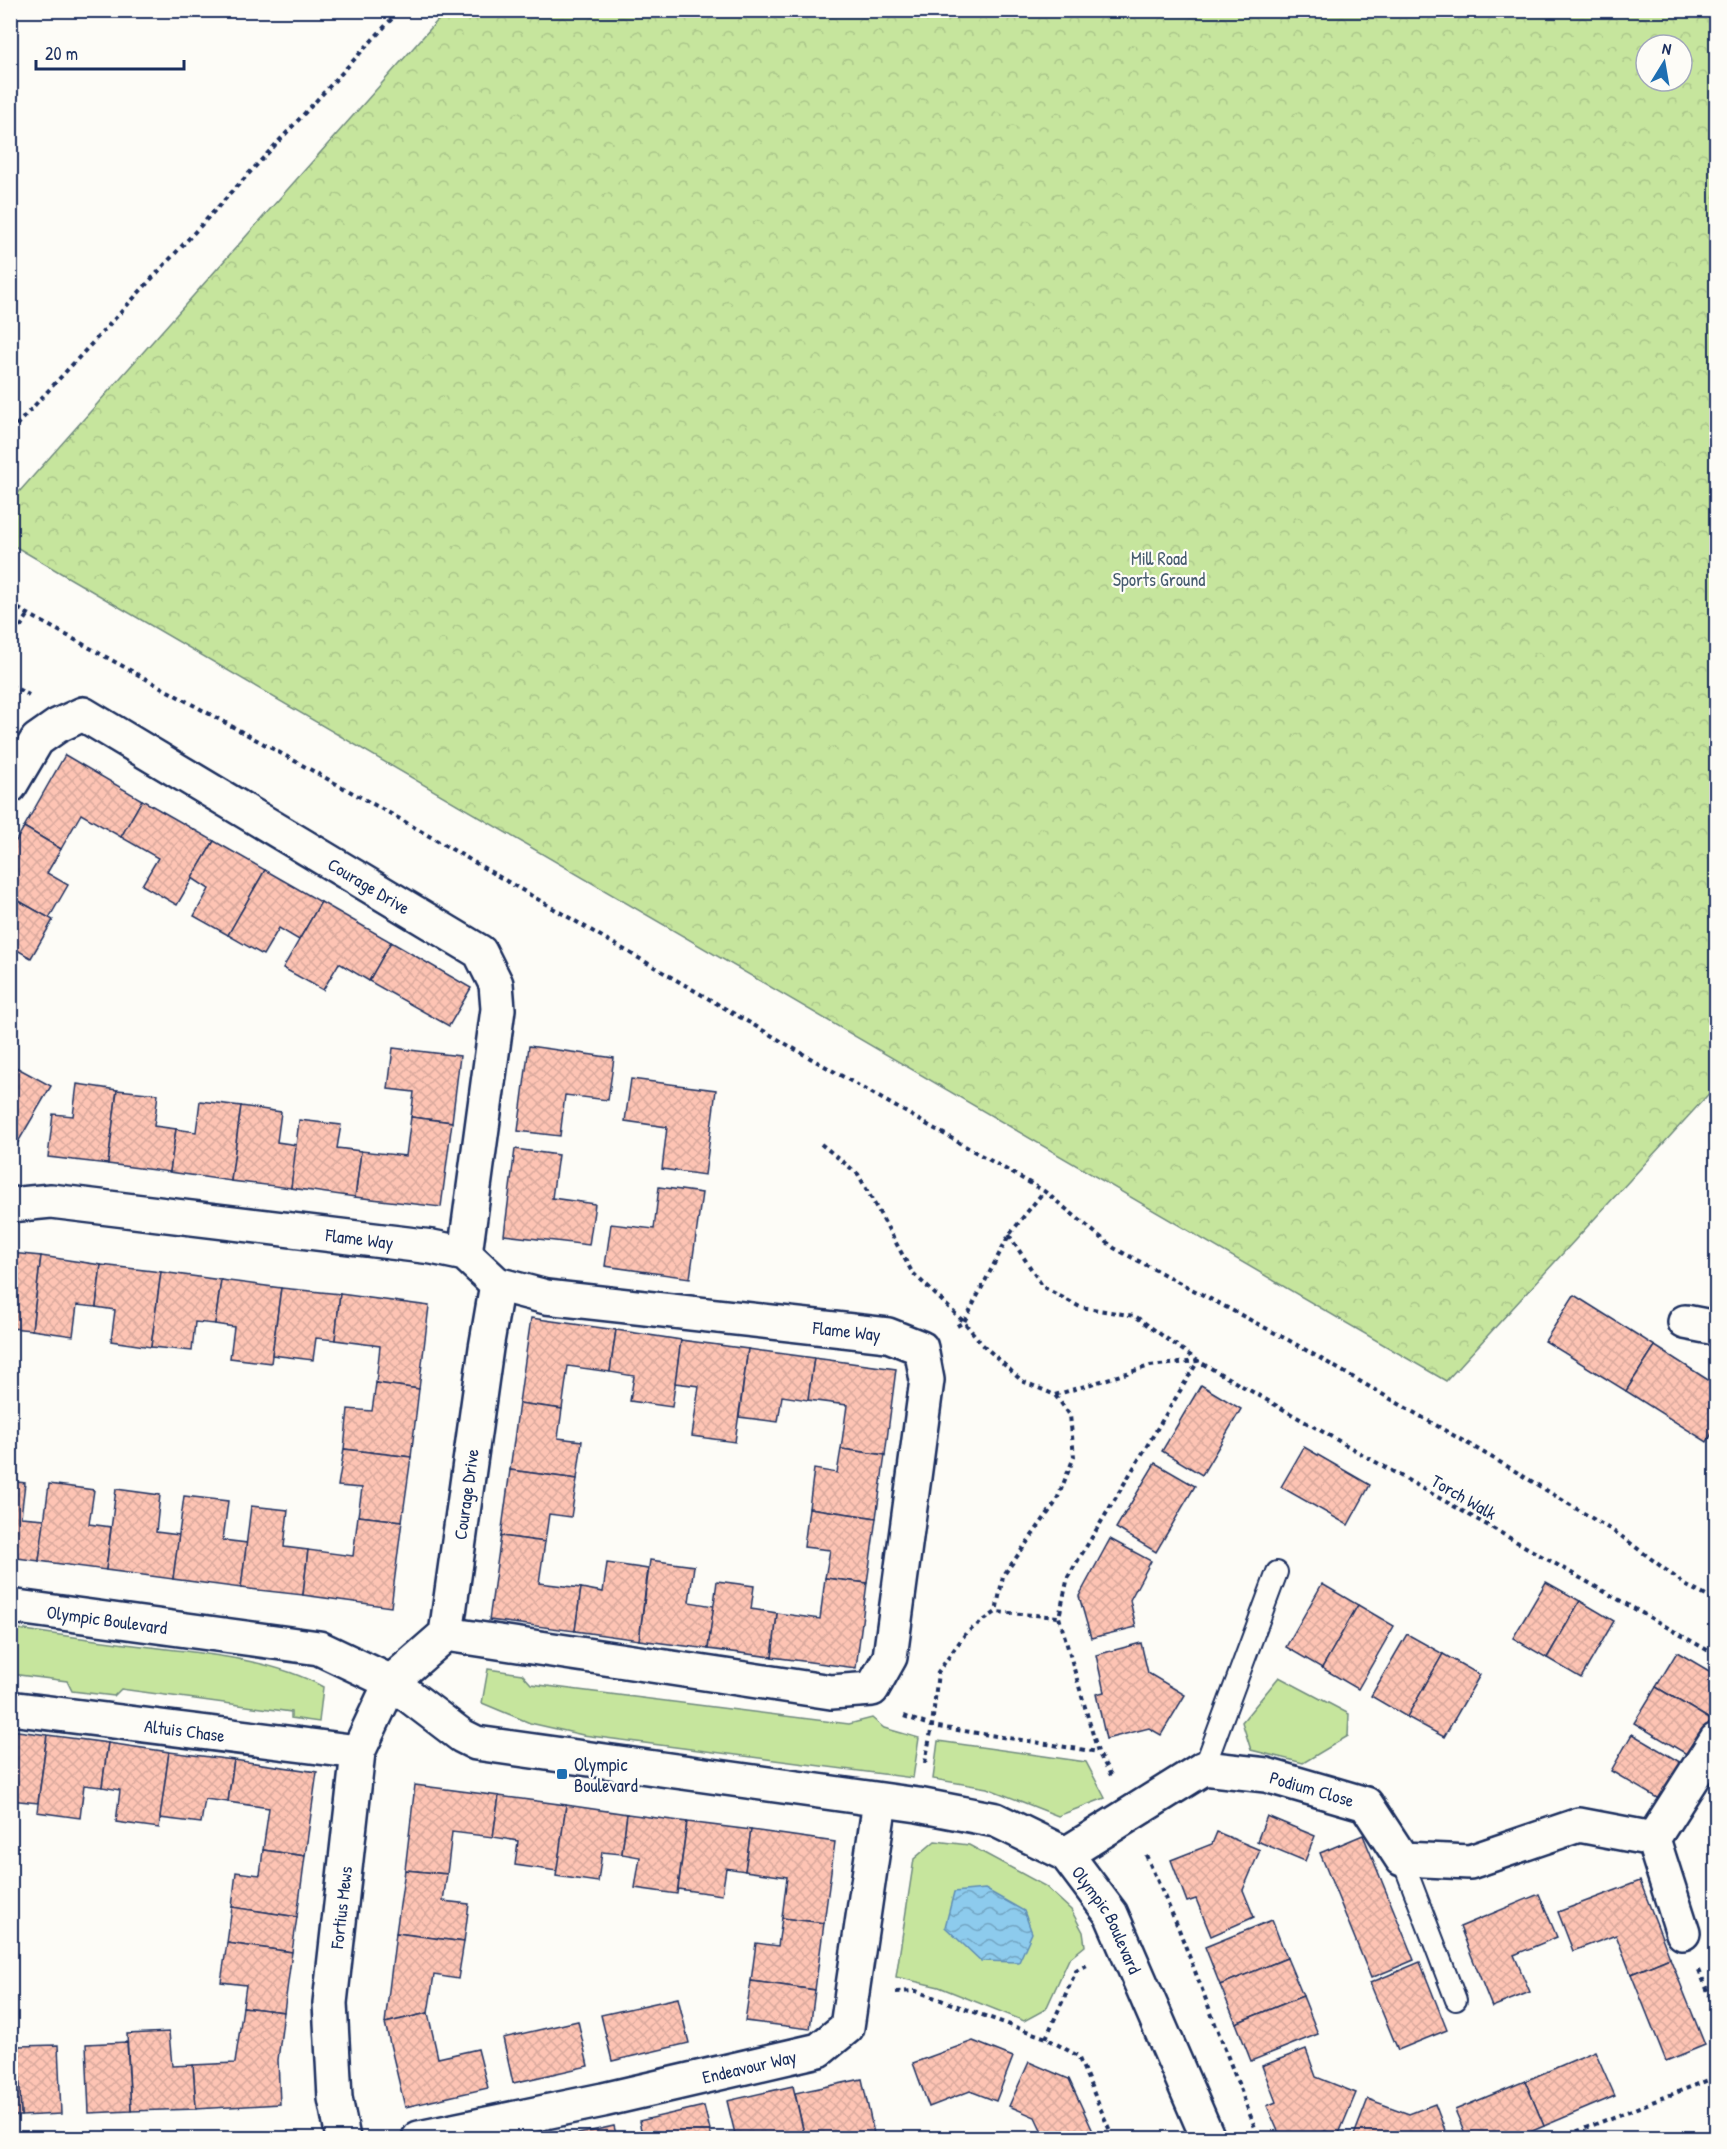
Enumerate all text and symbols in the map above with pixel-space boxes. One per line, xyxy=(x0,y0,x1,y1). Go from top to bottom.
scale bar xyxy=(36,33,184,71)
north arrow xyxy=(1634,33,1694,93)
text: N xyxy=(1661,37,1674,60)
text: 20 m xyxy=(45,41,78,66)
park label: Mill Road Sports Ground xyxy=(1113,546,1205,592)
street label: Courage Drive xyxy=(323,851,415,920)
street label: Flame Way xyxy=(323,1222,395,1255)
street label: Flame Way xyxy=(811,1314,882,1347)
street label: Courage Drive xyxy=(447,1447,484,1541)
street label: Torch Walk xyxy=(1427,1468,1502,1526)
street label: Olympic Boulevard xyxy=(45,1599,169,1640)
street label: Altuis Chase xyxy=(143,1713,226,1748)
place label: Olympic Boulevard xyxy=(574,1752,638,1798)
street label: Podium Close xyxy=(1267,1764,1357,1812)
marker: Olympic Boulevard xyxy=(555,1767,569,1781)
street label: Olympic Boulevard xyxy=(1066,1860,1148,1978)
street label: Fortius Mews xyxy=(324,1865,358,1951)
street label: Endeavour Way xyxy=(700,2043,799,2089)

